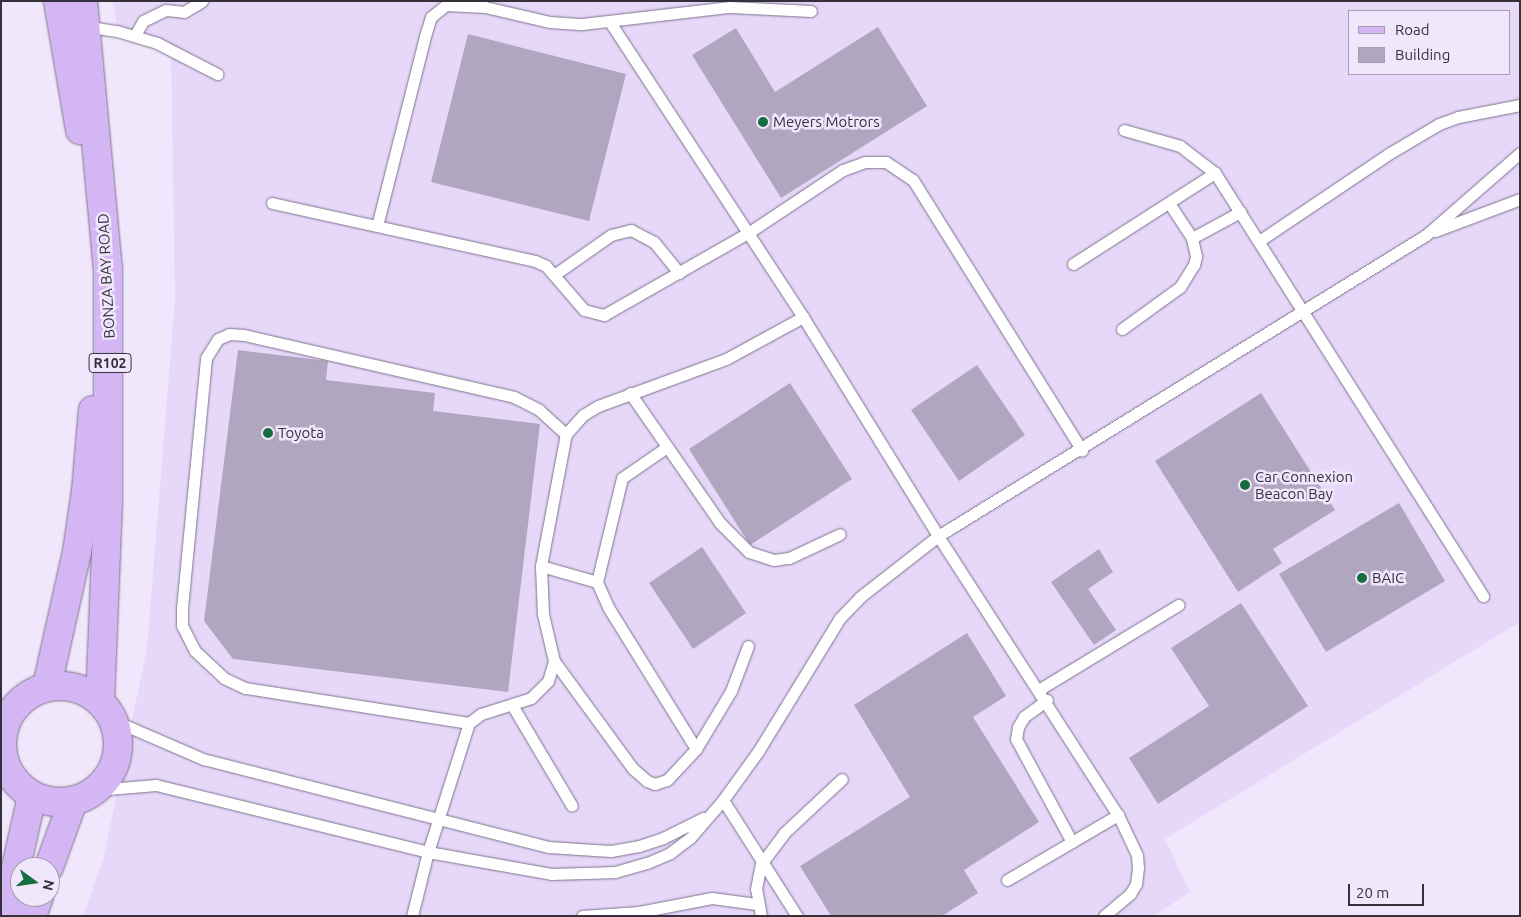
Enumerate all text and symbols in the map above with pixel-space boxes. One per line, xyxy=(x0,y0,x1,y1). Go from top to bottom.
legend xyxy=(1348,10,1511,75)
text: Road xyxy=(1395,21,1430,38)
text: Building xyxy=(1395,46,1450,63)
place label: Meyers Motrors xyxy=(773,113,880,131)
marker: Meyers Motrors xyxy=(757,116,769,128)
street label: BONZA BAY ROAD xyxy=(94,213,118,339)
road number: R102 xyxy=(88,352,132,374)
place label: Toyota xyxy=(278,424,324,442)
marker: Toyota xyxy=(262,427,274,439)
place label: Car Connexion Beacon Bay xyxy=(1255,467,1353,502)
marker: Car Connexion Beacon Bay xyxy=(1239,479,1251,491)
place label: BAIC xyxy=(1372,569,1404,587)
marker: BAIC xyxy=(1356,572,1368,584)
north arrow xyxy=(10,857,60,907)
scale bar xyxy=(1351,874,1427,906)
text: N xyxy=(40,878,58,892)
text: 20 m xyxy=(1356,884,1389,901)

